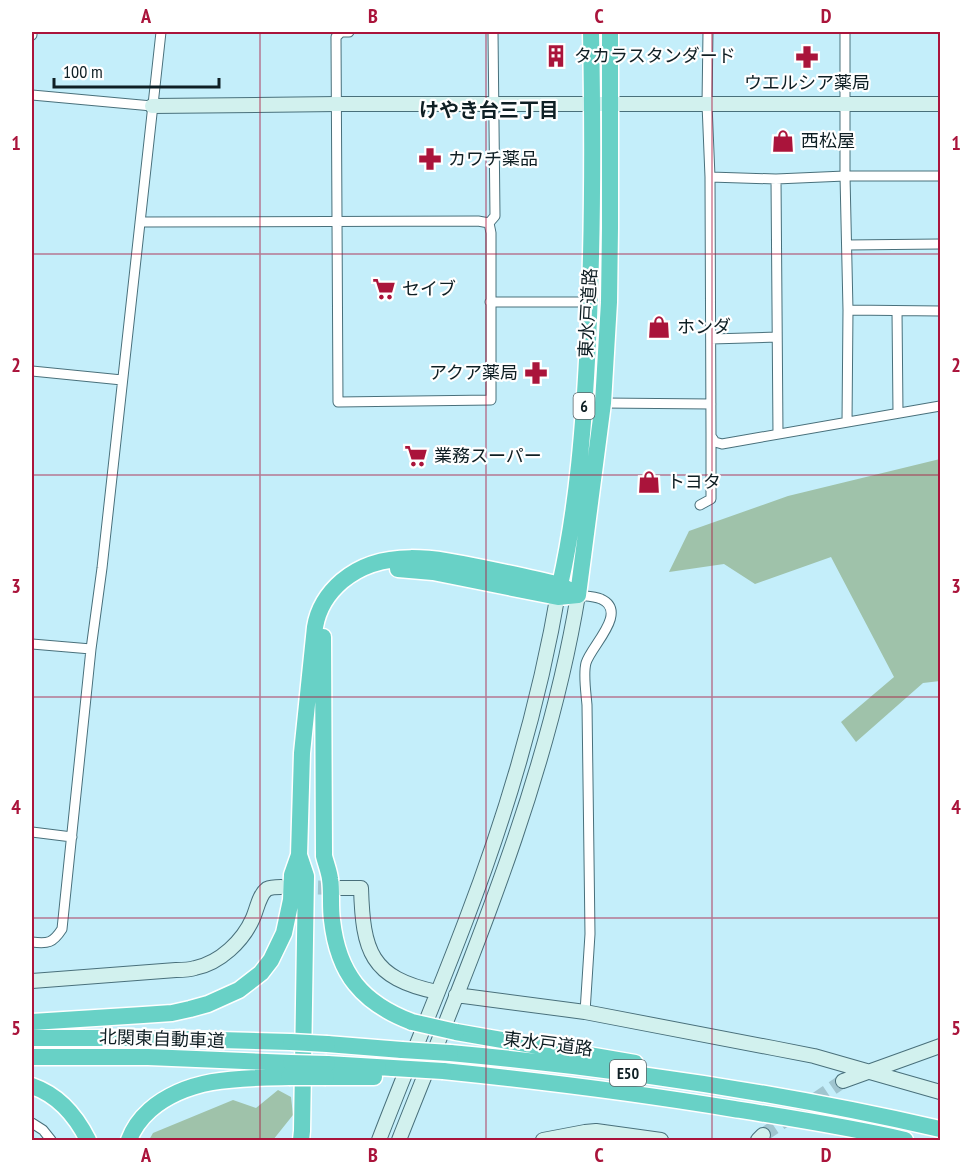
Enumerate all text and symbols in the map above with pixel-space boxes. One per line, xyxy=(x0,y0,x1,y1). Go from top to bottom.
text: A xyxy=(140,3,152,29)
text: B xyxy=(368,3,378,29)
text: C xyxy=(594,3,604,29)
text: D xyxy=(821,3,832,29)
building icon: タカラスタンダード xyxy=(543,43,569,69)
place label: タカラスタンダード xyxy=(574,44,736,67)
pharmacy icon: ウエルシア薬局 xyxy=(794,44,820,70)
scale bar xyxy=(54,51,219,89)
text: 100 m xyxy=(63,60,103,83)
place label: ウエルシア薬局 xyxy=(744,71,870,94)
district label: けやき台三丁目 xyxy=(419,97,559,123)
shop icon: 西松屋 xyxy=(770,128,796,154)
place label: 西松屋 xyxy=(801,129,855,152)
text: 1 xyxy=(11,130,21,156)
text: 1 xyxy=(951,130,961,156)
pharmacy icon: カワチ薬品 xyxy=(417,146,443,172)
place label: カワチ薬品 xyxy=(448,147,538,170)
street label: 東水戸道路 xyxy=(574,267,601,359)
supermarket icon: セイブ xyxy=(371,276,397,302)
place label: セイブ xyxy=(402,277,456,300)
shop icon: ホンダ xyxy=(646,314,672,340)
place label: ホンダ xyxy=(677,315,731,338)
text: 2 xyxy=(11,352,21,378)
text: 2 xyxy=(951,352,961,378)
pharmacy icon: アクア薬局 xyxy=(523,360,549,386)
place label: アクア薬局 xyxy=(429,361,518,384)
road number: 6 xyxy=(574,393,594,419)
supermarket icon: 業務スーパー xyxy=(403,443,429,469)
place label: 業務スーパー xyxy=(434,444,542,467)
shop icon: トヨタ xyxy=(636,469,662,495)
place label: トヨタ xyxy=(667,470,721,493)
text: 3 xyxy=(11,573,21,599)
text: 3 xyxy=(951,573,961,599)
text: 4 xyxy=(11,794,21,820)
text: 4 xyxy=(951,794,961,820)
text: 5 xyxy=(11,1015,21,1041)
text: 5 xyxy=(951,1015,961,1041)
street label: 北関東自動車道 xyxy=(99,1025,225,1052)
street label: 東水戸道路 xyxy=(502,1027,594,1060)
road number: E50 xyxy=(610,1060,646,1086)
text: A xyxy=(140,1142,152,1168)
text: B xyxy=(368,1142,378,1168)
text: C xyxy=(594,1142,604,1168)
text: D xyxy=(821,1142,832,1168)

